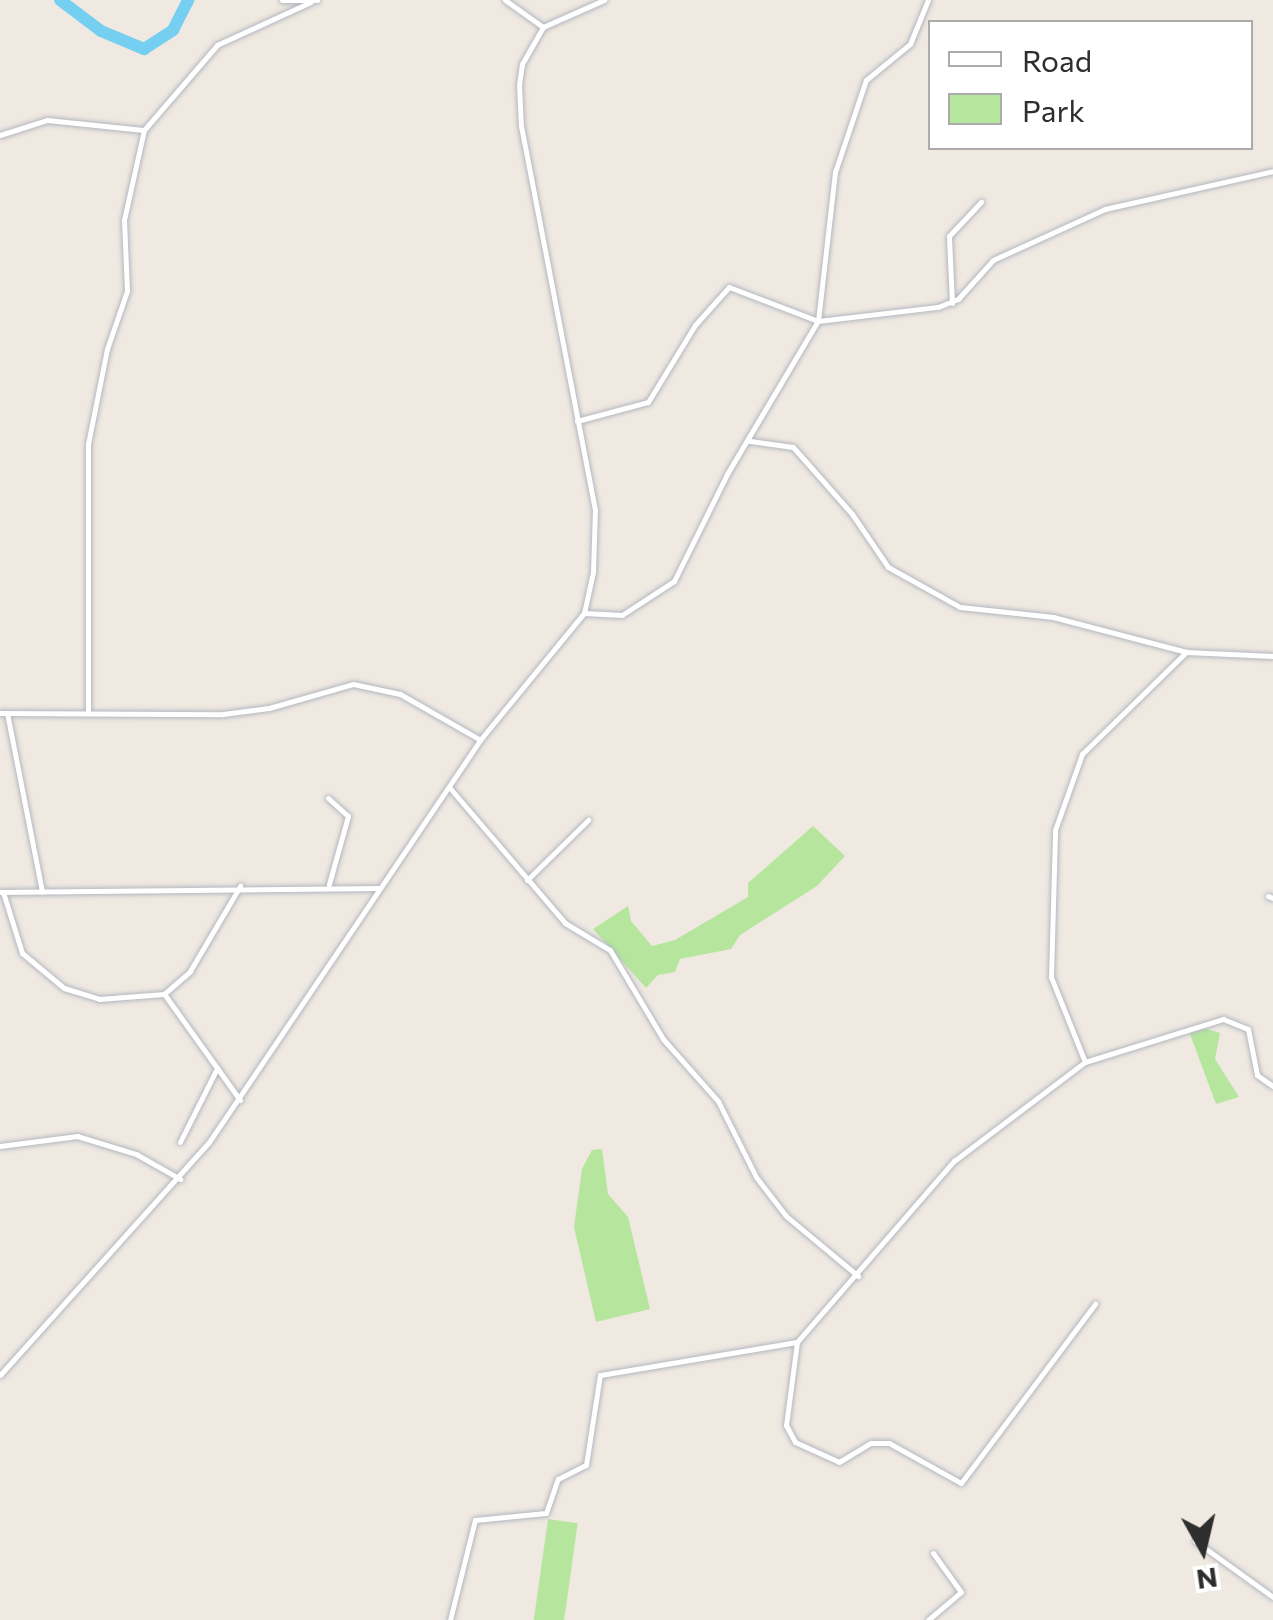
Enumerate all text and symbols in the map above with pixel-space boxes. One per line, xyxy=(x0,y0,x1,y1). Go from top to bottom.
legend xyxy=(928,20,1253,150)
text: Road xyxy=(1022,41,1092,78)
text: Park xyxy=(1022,91,1085,128)
north arrow xyxy=(1153,1500,1253,1600)
text: N xyxy=(1194,1561,1220,1598)

